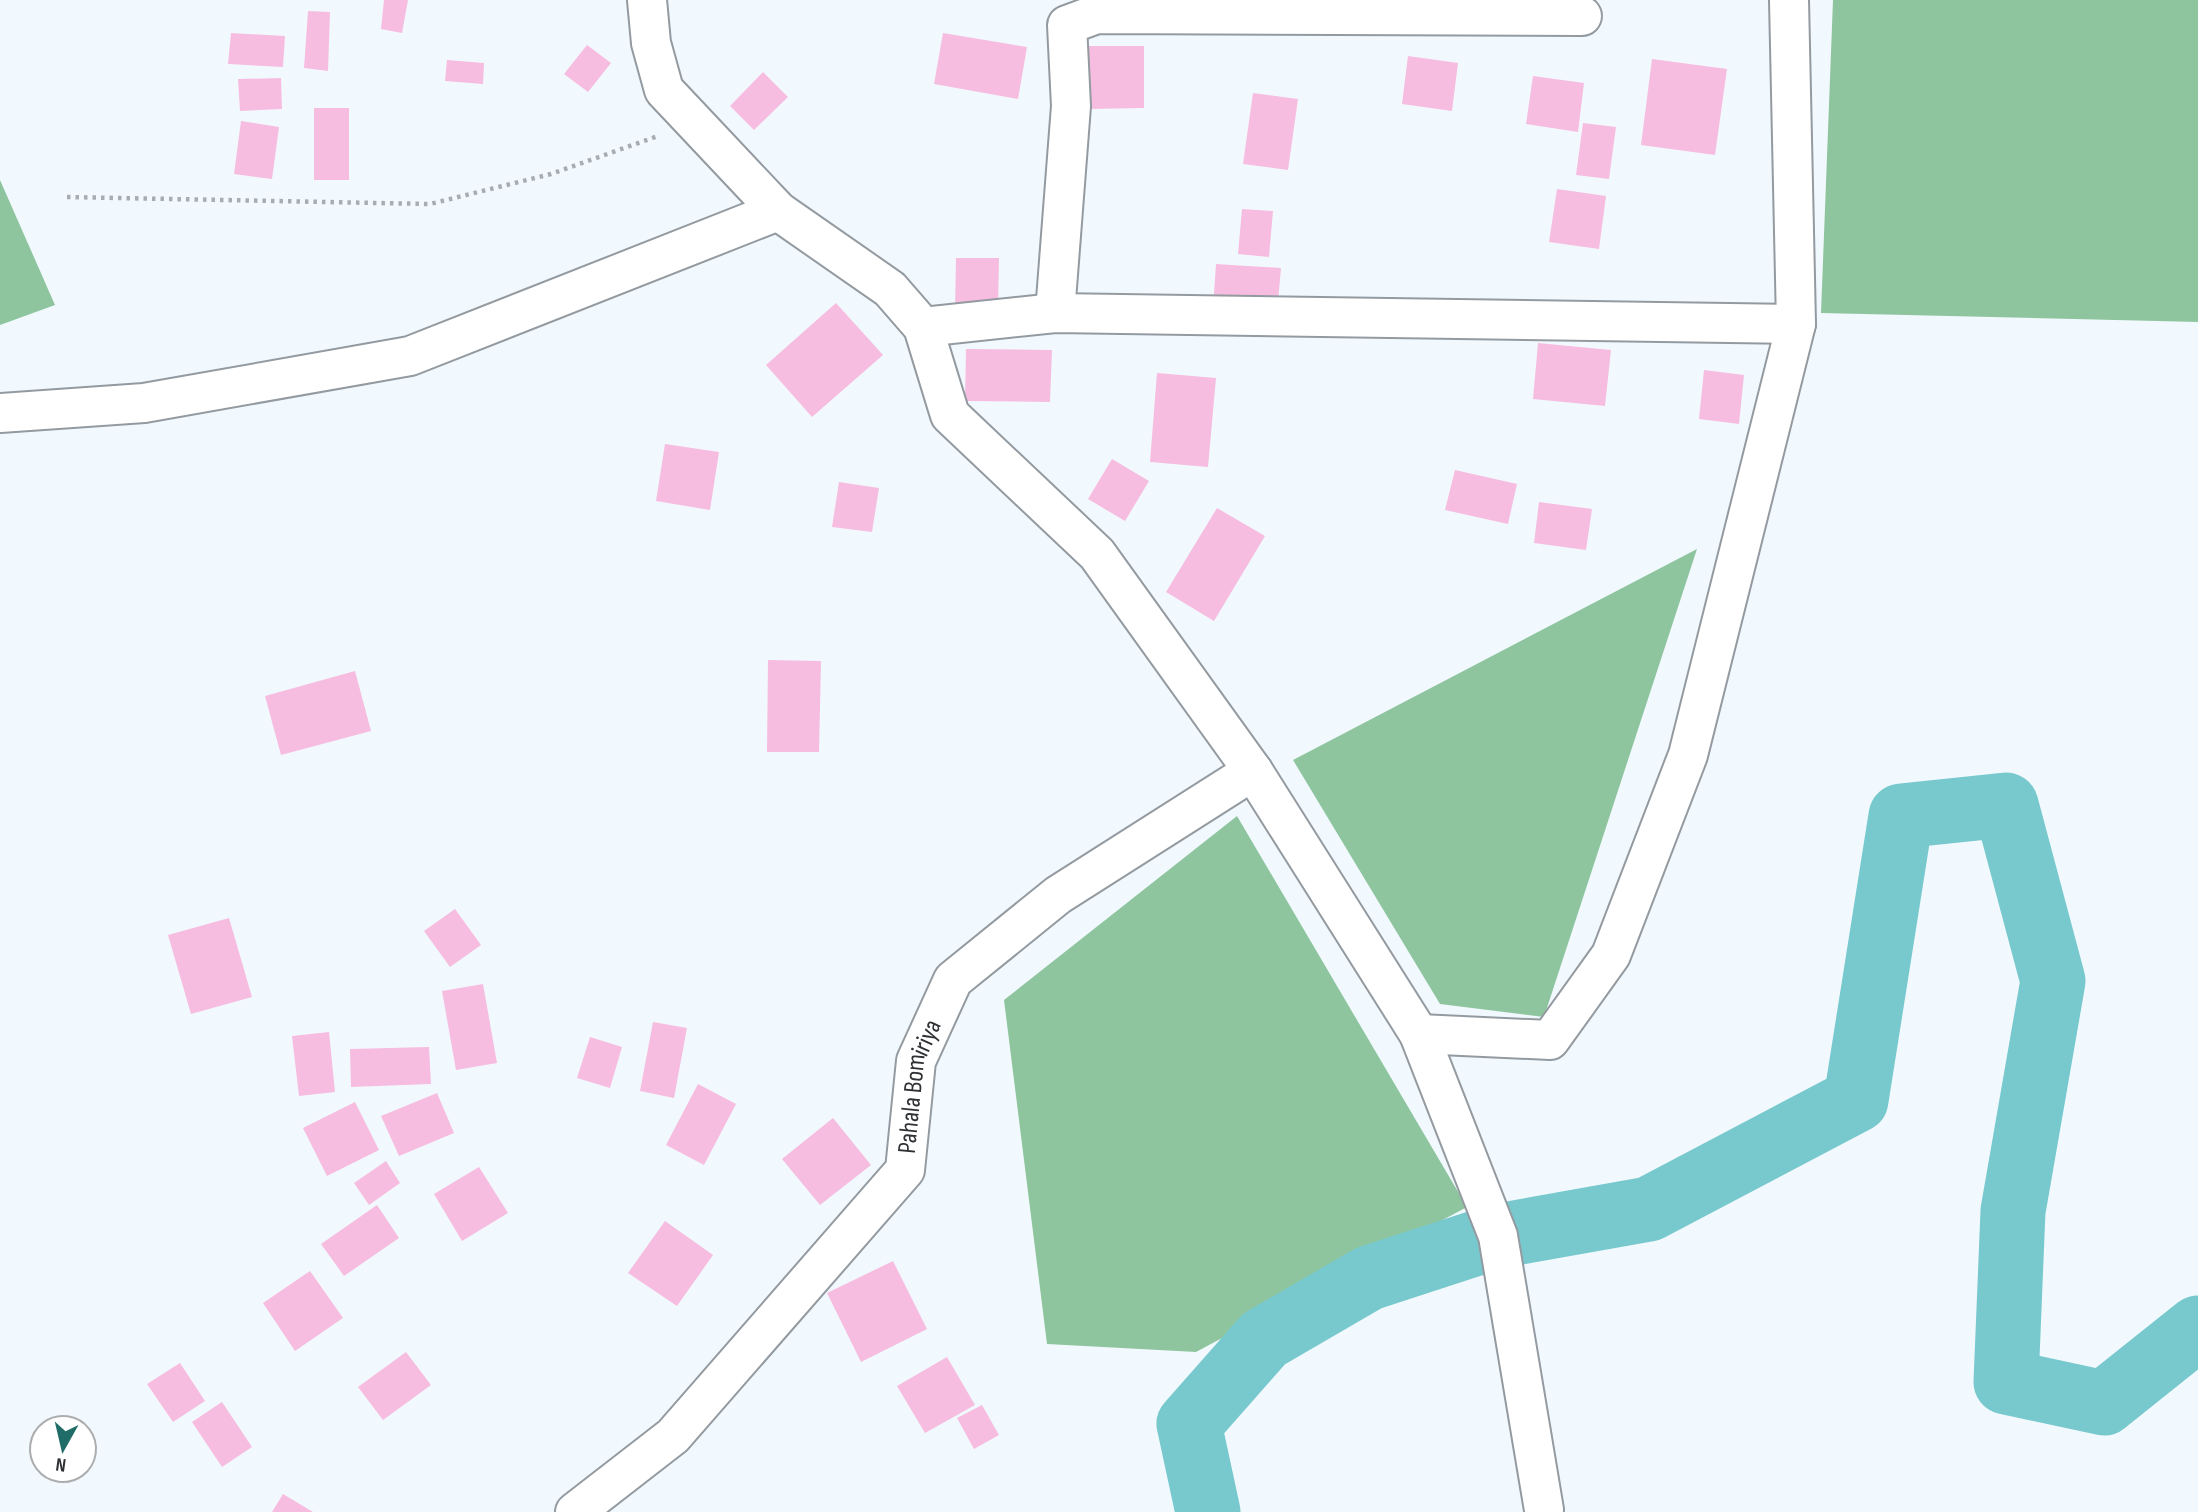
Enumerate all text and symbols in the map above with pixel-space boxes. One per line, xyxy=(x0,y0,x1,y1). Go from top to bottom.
street label: Pahala Bomiriya xyxy=(891,1015,948,1155)
north arrow xyxy=(28,1414,98,1484)
text: N xyxy=(54,1452,67,1476)

